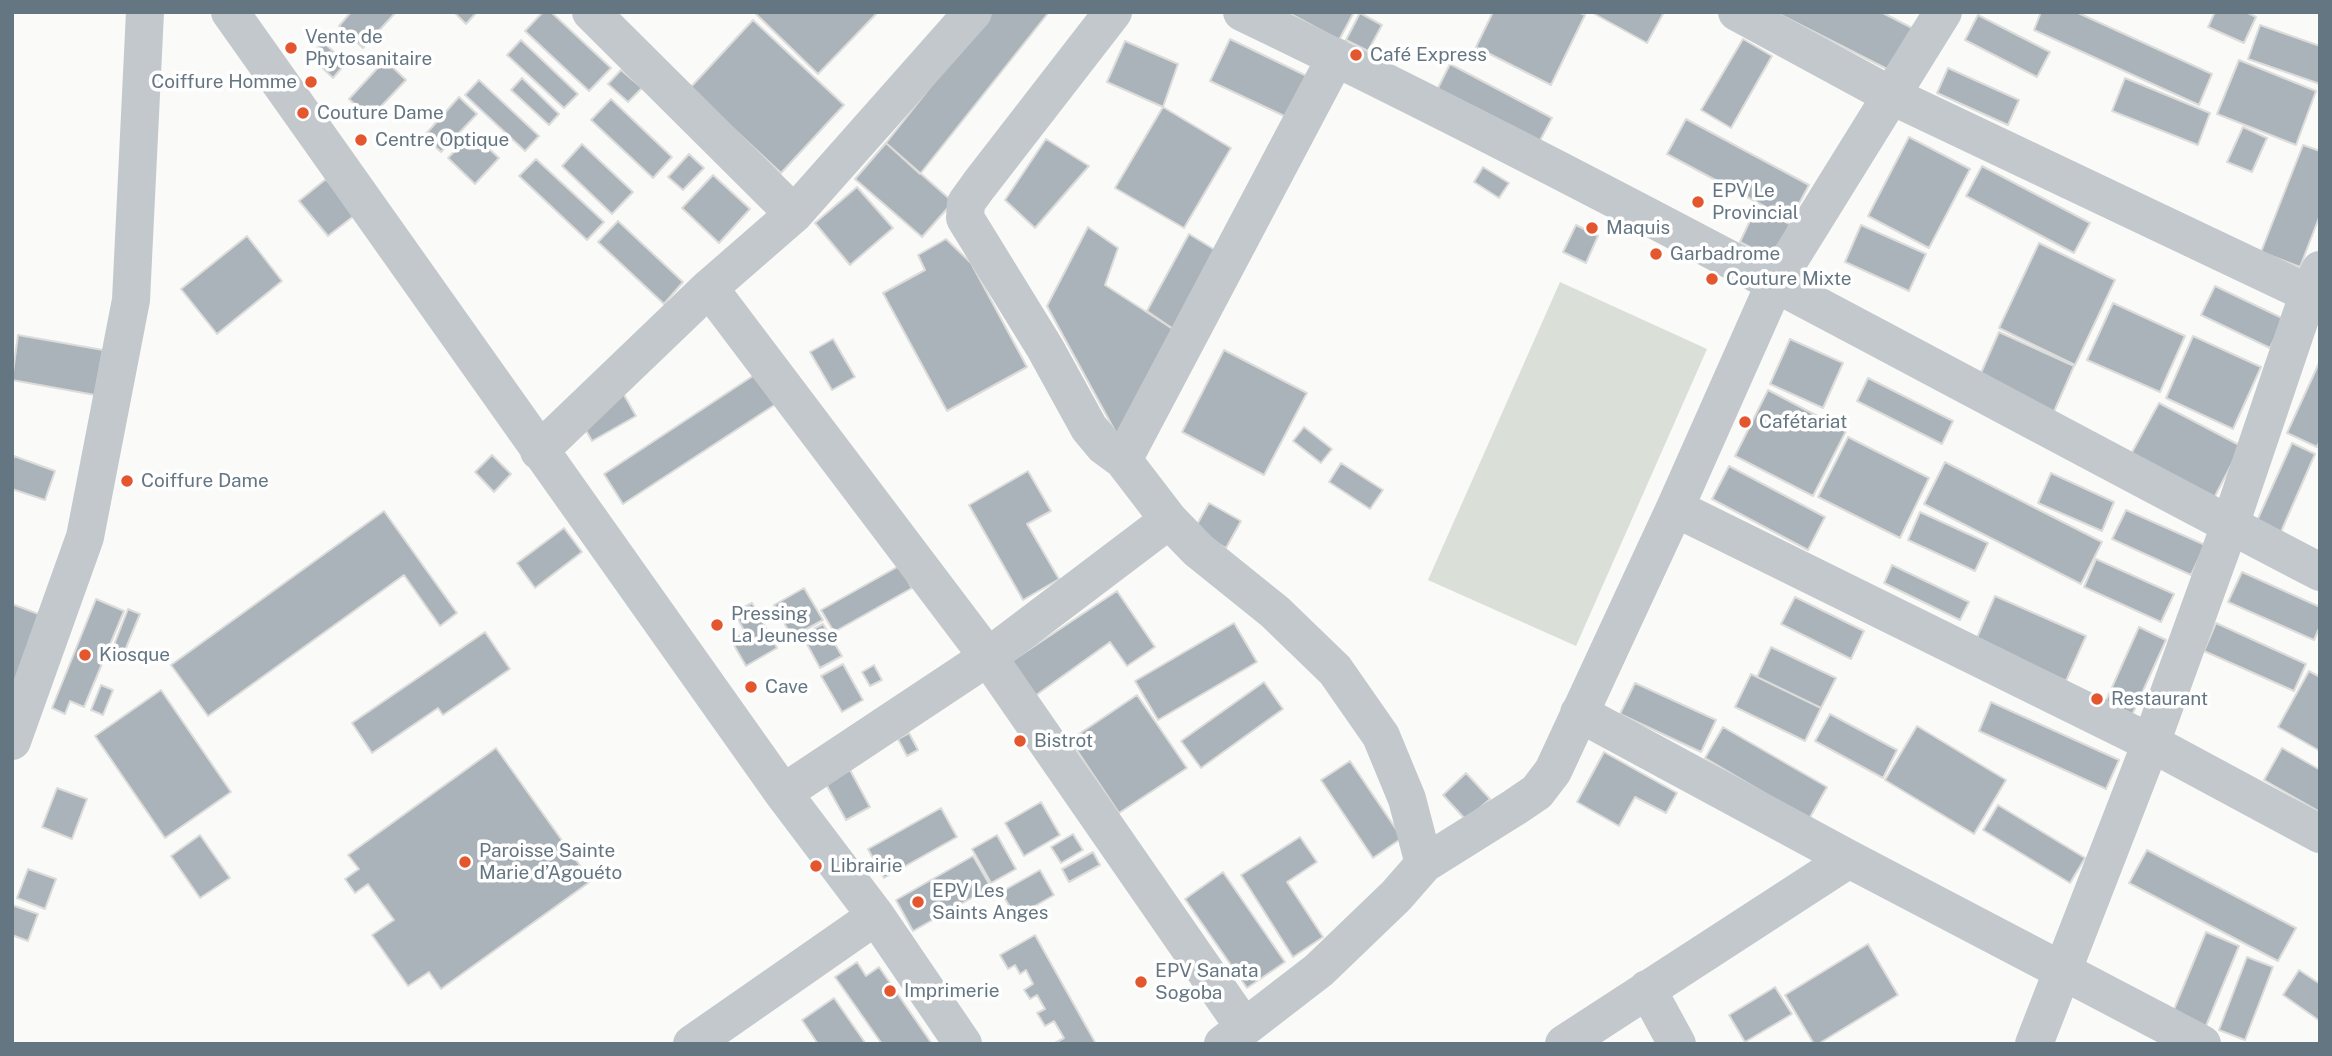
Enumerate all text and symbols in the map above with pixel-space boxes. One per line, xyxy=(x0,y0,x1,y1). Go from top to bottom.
place label: Vente de Phytosanitaire xyxy=(305,26,432,70)
marker: Vente de Phytosanitaire xyxy=(283,40,299,56)
place label: Café Express xyxy=(1370,44,1487,66)
marker: Café Express xyxy=(1348,47,1364,63)
place label: Coiffure Homme xyxy=(151,71,297,93)
marker: Coiffure Homme xyxy=(303,74,319,90)
place label: Couture Dame xyxy=(317,102,444,124)
marker: Couture Dame xyxy=(295,105,311,121)
place label: Centre Optique xyxy=(375,129,509,151)
marker: Centre Optique xyxy=(353,132,369,148)
place label: EPV Le Provincial xyxy=(1712,180,1798,224)
marker: EPV Le Provincial xyxy=(1690,194,1706,210)
place label: Maquis xyxy=(1606,217,1670,239)
marker: Maquis xyxy=(1584,220,1600,236)
place label: Garbadrome xyxy=(1670,243,1780,265)
marker: Garbadrome xyxy=(1648,246,1664,262)
place label: Couture Mixte xyxy=(1726,268,1852,290)
marker: Couture Mixte xyxy=(1704,271,1720,287)
place label: Cafétariat xyxy=(1759,411,1847,433)
marker: Cafétariat xyxy=(1737,414,1753,430)
place label: Coiffure Dame xyxy=(141,470,269,492)
marker: Coiffure Dame xyxy=(119,473,135,489)
place label: Pressing La Jeunesse xyxy=(731,603,838,647)
marker: Pressing La Jeunesse xyxy=(709,617,725,633)
place label: Kiosque xyxy=(99,644,170,666)
marker: Kiosque xyxy=(77,647,93,663)
place label: Cave xyxy=(765,676,808,698)
marker: Cave xyxy=(743,679,759,695)
place label: Restaurant xyxy=(2111,688,2208,710)
marker: Restaurant xyxy=(2089,691,2105,707)
place label: Bistrot xyxy=(1034,730,1093,752)
marker: Bistrot xyxy=(1012,733,1028,749)
place label: Paroisse Sainte Marie d’Agouéto xyxy=(479,840,622,884)
marker: Paroisse Sainte Marie d’Agouéto xyxy=(457,854,473,870)
place label: Librairie xyxy=(830,855,902,877)
marker: Librairie xyxy=(808,858,824,874)
place label: EPV Les Saints Anges xyxy=(932,880,1048,924)
marker: EPV Les Saints Anges xyxy=(910,894,926,910)
place label: EPV Sanata Sogoba xyxy=(1155,960,1258,1004)
marker: EPV Sanata Sogoba xyxy=(1133,974,1149,990)
place label: Imprimerie xyxy=(904,980,999,1002)
marker: Imprimerie xyxy=(882,983,898,999)

